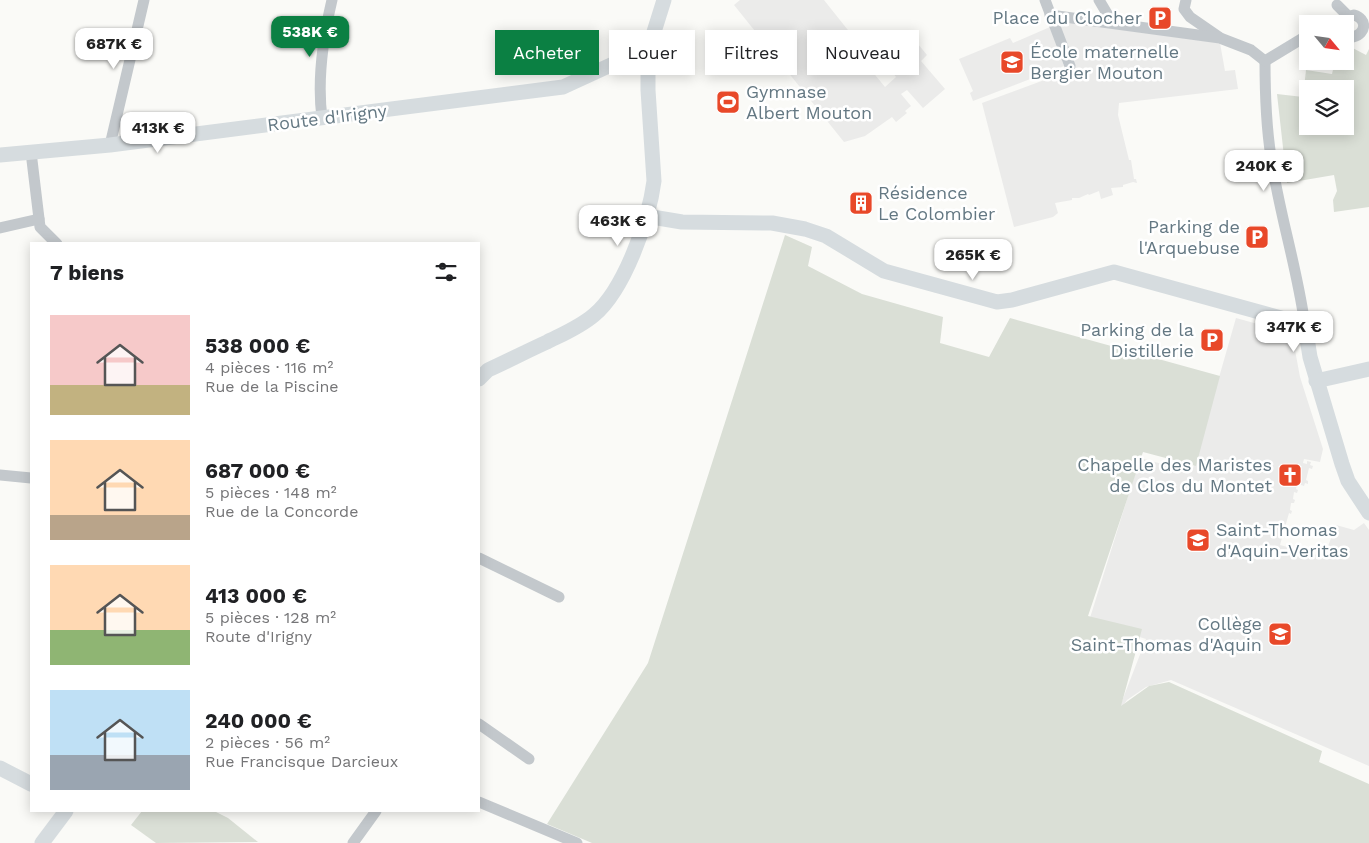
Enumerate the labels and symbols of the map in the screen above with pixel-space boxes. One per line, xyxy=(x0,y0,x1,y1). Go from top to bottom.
parking icon: Place du Clocher xyxy=(1147,5,1173,31)
place label: Place du Clocher xyxy=(993,7,1142,28)
pin: 538K € xyxy=(269,15,351,58)
north arrow xyxy=(1299,15,1354,70)
pin: 687K € xyxy=(73,28,155,70)
place label: École maternelle Bergier Mouton xyxy=(1030,41,1179,83)
school or university icon: École maternelle Bergier Mouton xyxy=(999,49,1025,75)
place label: Gymnase Albert Mouton xyxy=(746,81,872,123)
sports icon: Gymnase Albert Mouton xyxy=(715,89,741,115)
street label: Route d'Irigny xyxy=(266,100,389,135)
pin: 413K € xyxy=(117,112,199,154)
pin: 240K € xyxy=(1223,150,1305,192)
place label: Résidence Le Colombier xyxy=(878,182,995,224)
building icon: Résidence Le Colombier xyxy=(848,190,874,216)
pin: 463K € xyxy=(577,204,659,247)
place label: Parking de l'Arquebuse xyxy=(1139,216,1240,258)
parking icon: Parking de l'Arquebuse xyxy=(1244,224,1270,250)
pin: 265K € xyxy=(932,238,1014,281)
pin: 347K € xyxy=(1253,310,1335,353)
place label: Parking de la Distillerie xyxy=(1080,319,1194,361)
parking icon: Parking de la Distillerie xyxy=(1199,327,1225,353)
place label: Chapelle des Maristes de Clos du Montet xyxy=(1077,454,1272,496)
church icon: Chapelle des Maristes de Clos du Montet xyxy=(1277,462,1303,488)
place label: Saint-Thomas d'Aquin-Veritas xyxy=(1216,519,1348,561)
school or university icon: Saint-Thomas d'Aquin-Veritas xyxy=(1185,527,1211,553)
place label: Collège Saint-Thomas d'Aquin xyxy=(1071,613,1262,655)
school or university icon: Collège Saint-Thomas d'Aquin xyxy=(1267,621,1293,647)

